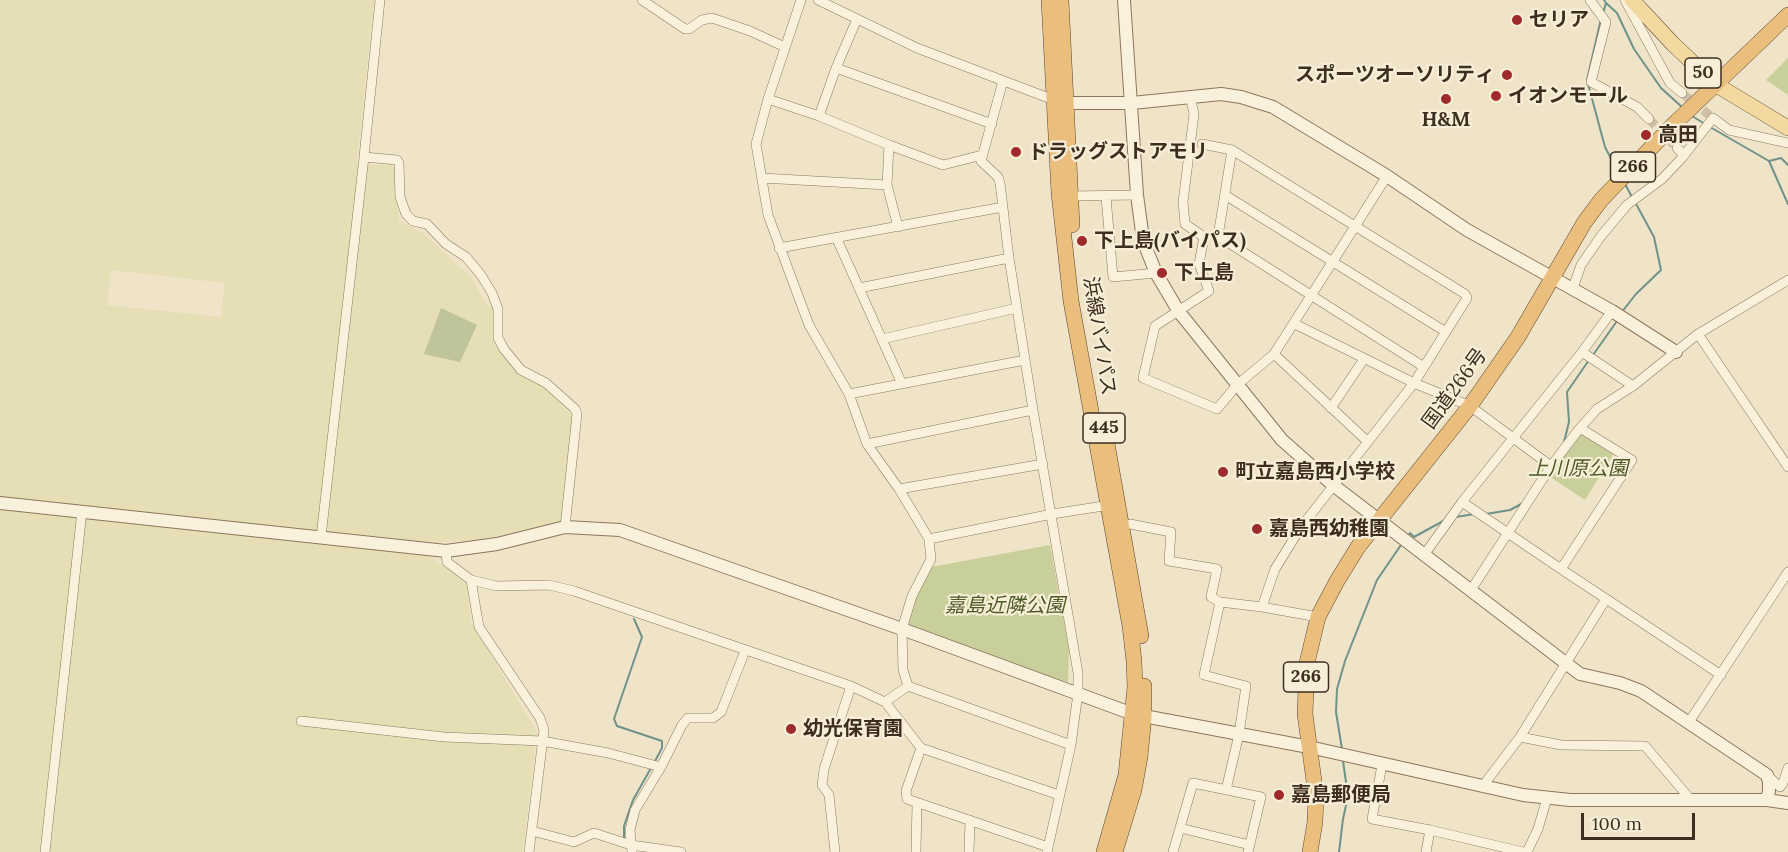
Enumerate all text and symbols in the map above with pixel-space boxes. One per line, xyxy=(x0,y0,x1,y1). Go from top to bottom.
place label: セリア xyxy=(1529,8,1589,32)
marker: セリア xyxy=(1510,13,1524,27)
road number: 50 xyxy=(1685,58,1721,88)
place label: スポーツオーソリティ xyxy=(1295,63,1495,87)
marker: スポーツオーソリティ xyxy=(1500,68,1514,82)
place label: イオンモール xyxy=(1508,84,1628,108)
marker: イオンモール xyxy=(1489,89,1503,103)
marker: H&M xyxy=(1439,92,1453,106)
place label: H&M xyxy=(1421,108,1471,132)
place label: 高田 xyxy=(1658,123,1698,147)
marker: 高田 xyxy=(1639,128,1653,142)
place label: ドラッグストアモリ xyxy=(1028,140,1208,164)
marker: ドラッグストアモリ xyxy=(1009,145,1023,159)
road number: 266 xyxy=(1610,152,1656,182)
place label: 下上島(バイパス) xyxy=(1094,229,1246,253)
marker: 下上島(バイパス) xyxy=(1075,234,1089,248)
place label: 下上島 xyxy=(1174,261,1234,285)
marker: 下上島 xyxy=(1155,266,1169,280)
street label: 浜線バイパス xyxy=(1078,275,1120,397)
street label: 国道266号 xyxy=(1418,344,1492,434)
road number: 445 xyxy=(1083,413,1125,443)
park label: 上川原公園 xyxy=(1528,457,1628,481)
place label: 町立嘉島西小学校 xyxy=(1235,460,1395,484)
marker: 町立嘉島西小学校 xyxy=(1216,465,1230,479)
place label: 嘉島西幼稚園 xyxy=(1269,517,1389,541)
marker: 嘉島西幼稚園 xyxy=(1250,522,1264,536)
park label: 嘉島近隣公園 xyxy=(945,594,1065,618)
road number: 266 xyxy=(1284,662,1328,692)
place label: 幼光保育園 xyxy=(803,717,903,741)
marker: 幼光保育園 xyxy=(784,722,798,736)
place label: 嘉島郵便局 xyxy=(1291,783,1391,807)
marker: 嘉島郵便局 xyxy=(1272,788,1286,802)
scale bar xyxy=(1584,801,1698,839)
text: 100 m xyxy=(1592,812,1642,835)

